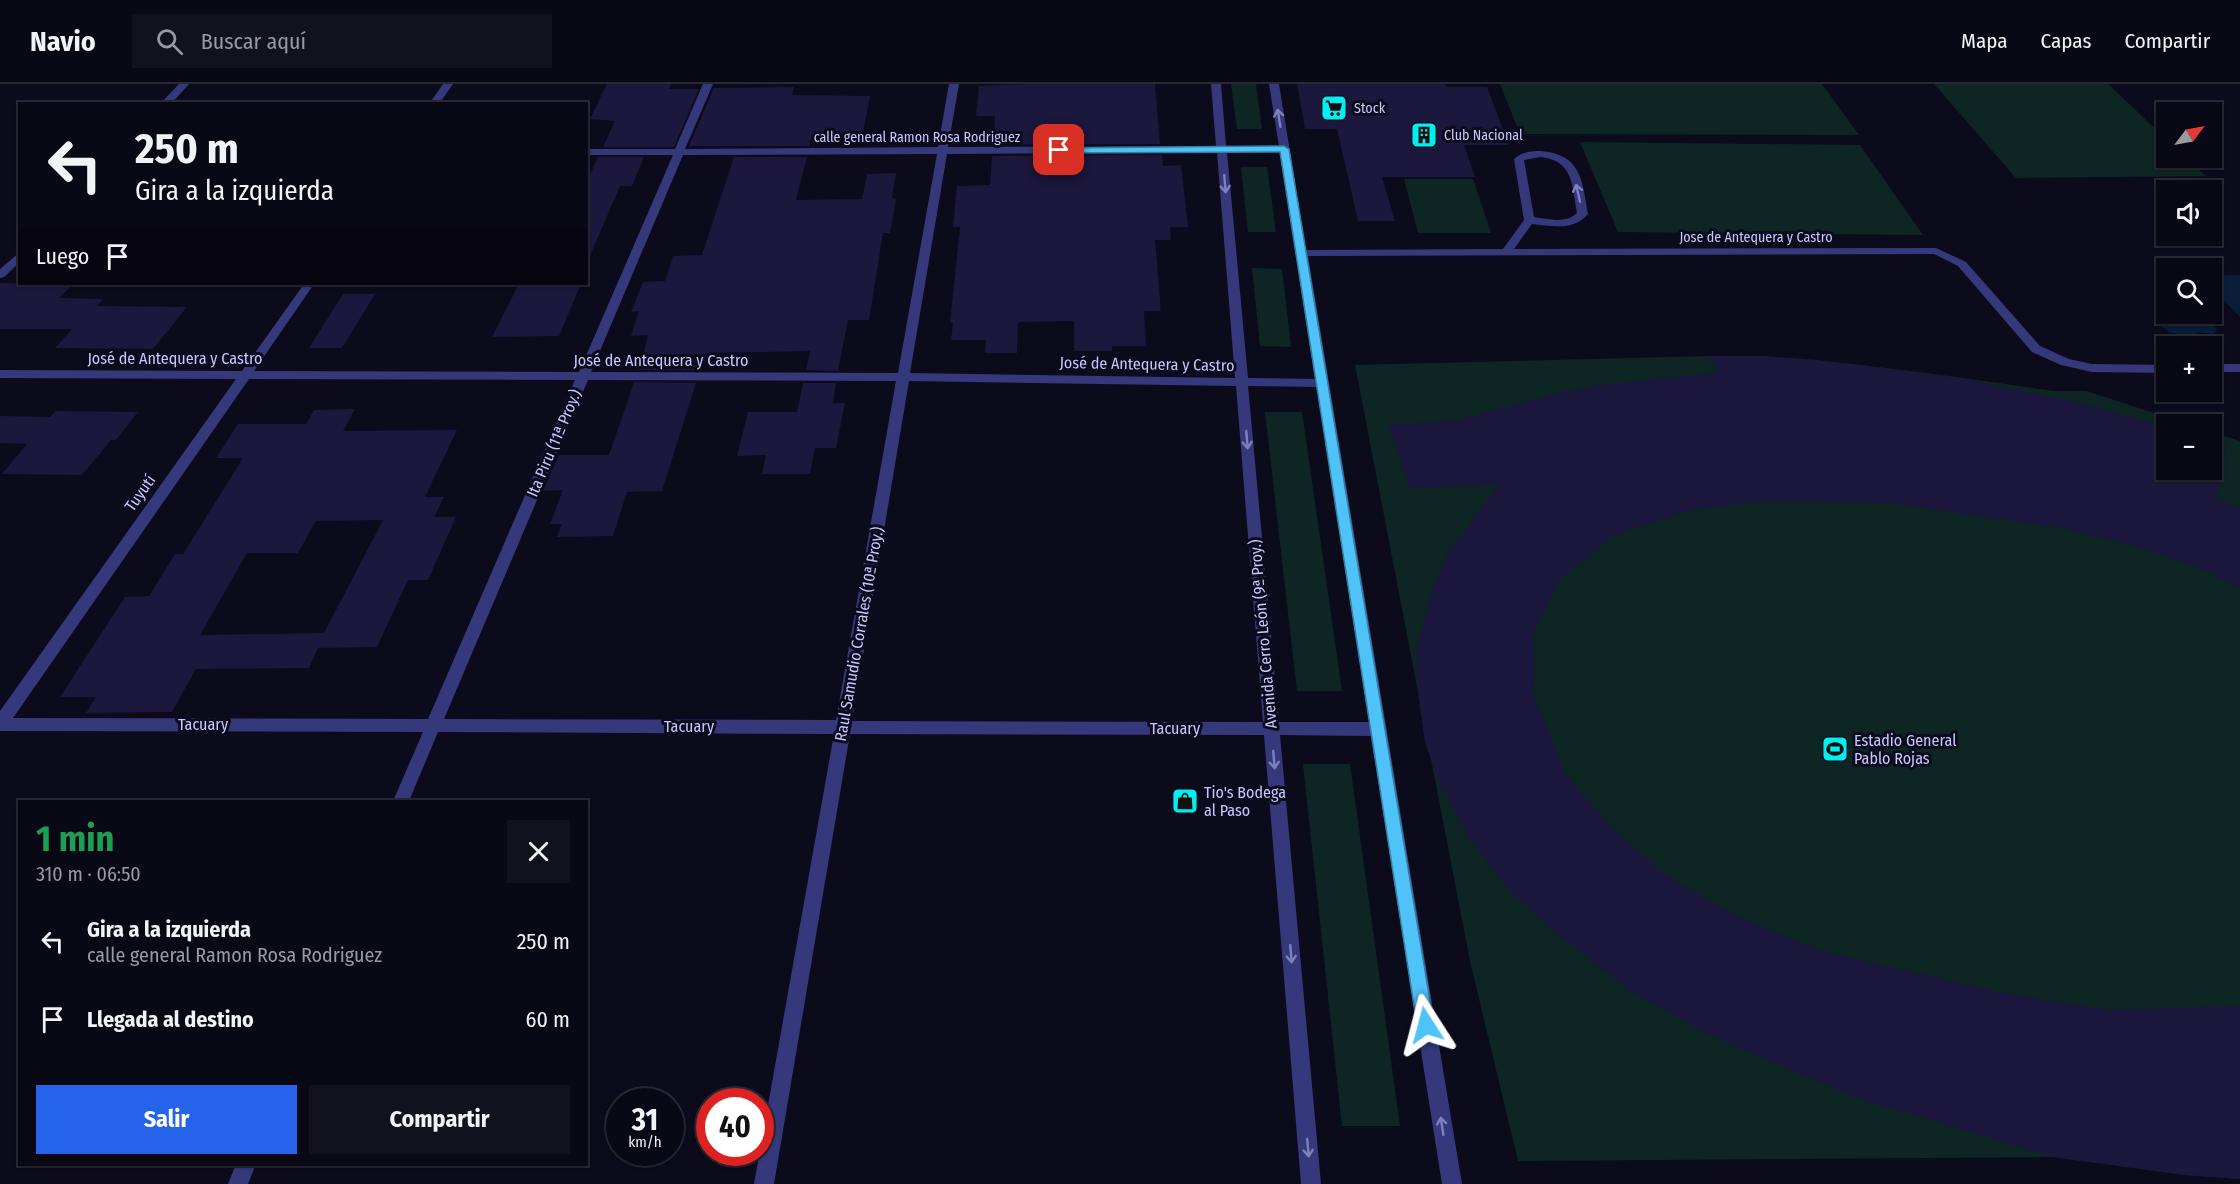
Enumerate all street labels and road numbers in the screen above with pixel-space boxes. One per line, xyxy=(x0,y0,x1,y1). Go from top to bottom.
street label: calle general Ramon Rosa Rodriguez xyxy=(814,129,1021,146)
street label: Jose de Antequera y Castro xyxy=(1679,229,1833,246)
street label: José de Antequera y Castro xyxy=(87,349,263,368)
street label: José de Antequera y Castro xyxy=(573,351,749,370)
street label: José de Antequera y Castro xyxy=(1059,353,1235,375)
street label: Ita Piru (11ª Proy.) xyxy=(523,386,585,500)
street label: Tuyutí xyxy=(121,471,159,515)
street label: Raul Samudio Corrales (10ª Proy.) xyxy=(831,525,887,743)
street label: Avenida Cerro León (9ª Proy.) xyxy=(1245,538,1281,729)
street label: Tacuary xyxy=(178,715,229,734)
street label: Tacuary xyxy=(664,717,715,736)
street label: Tacuary xyxy=(1150,719,1201,738)

